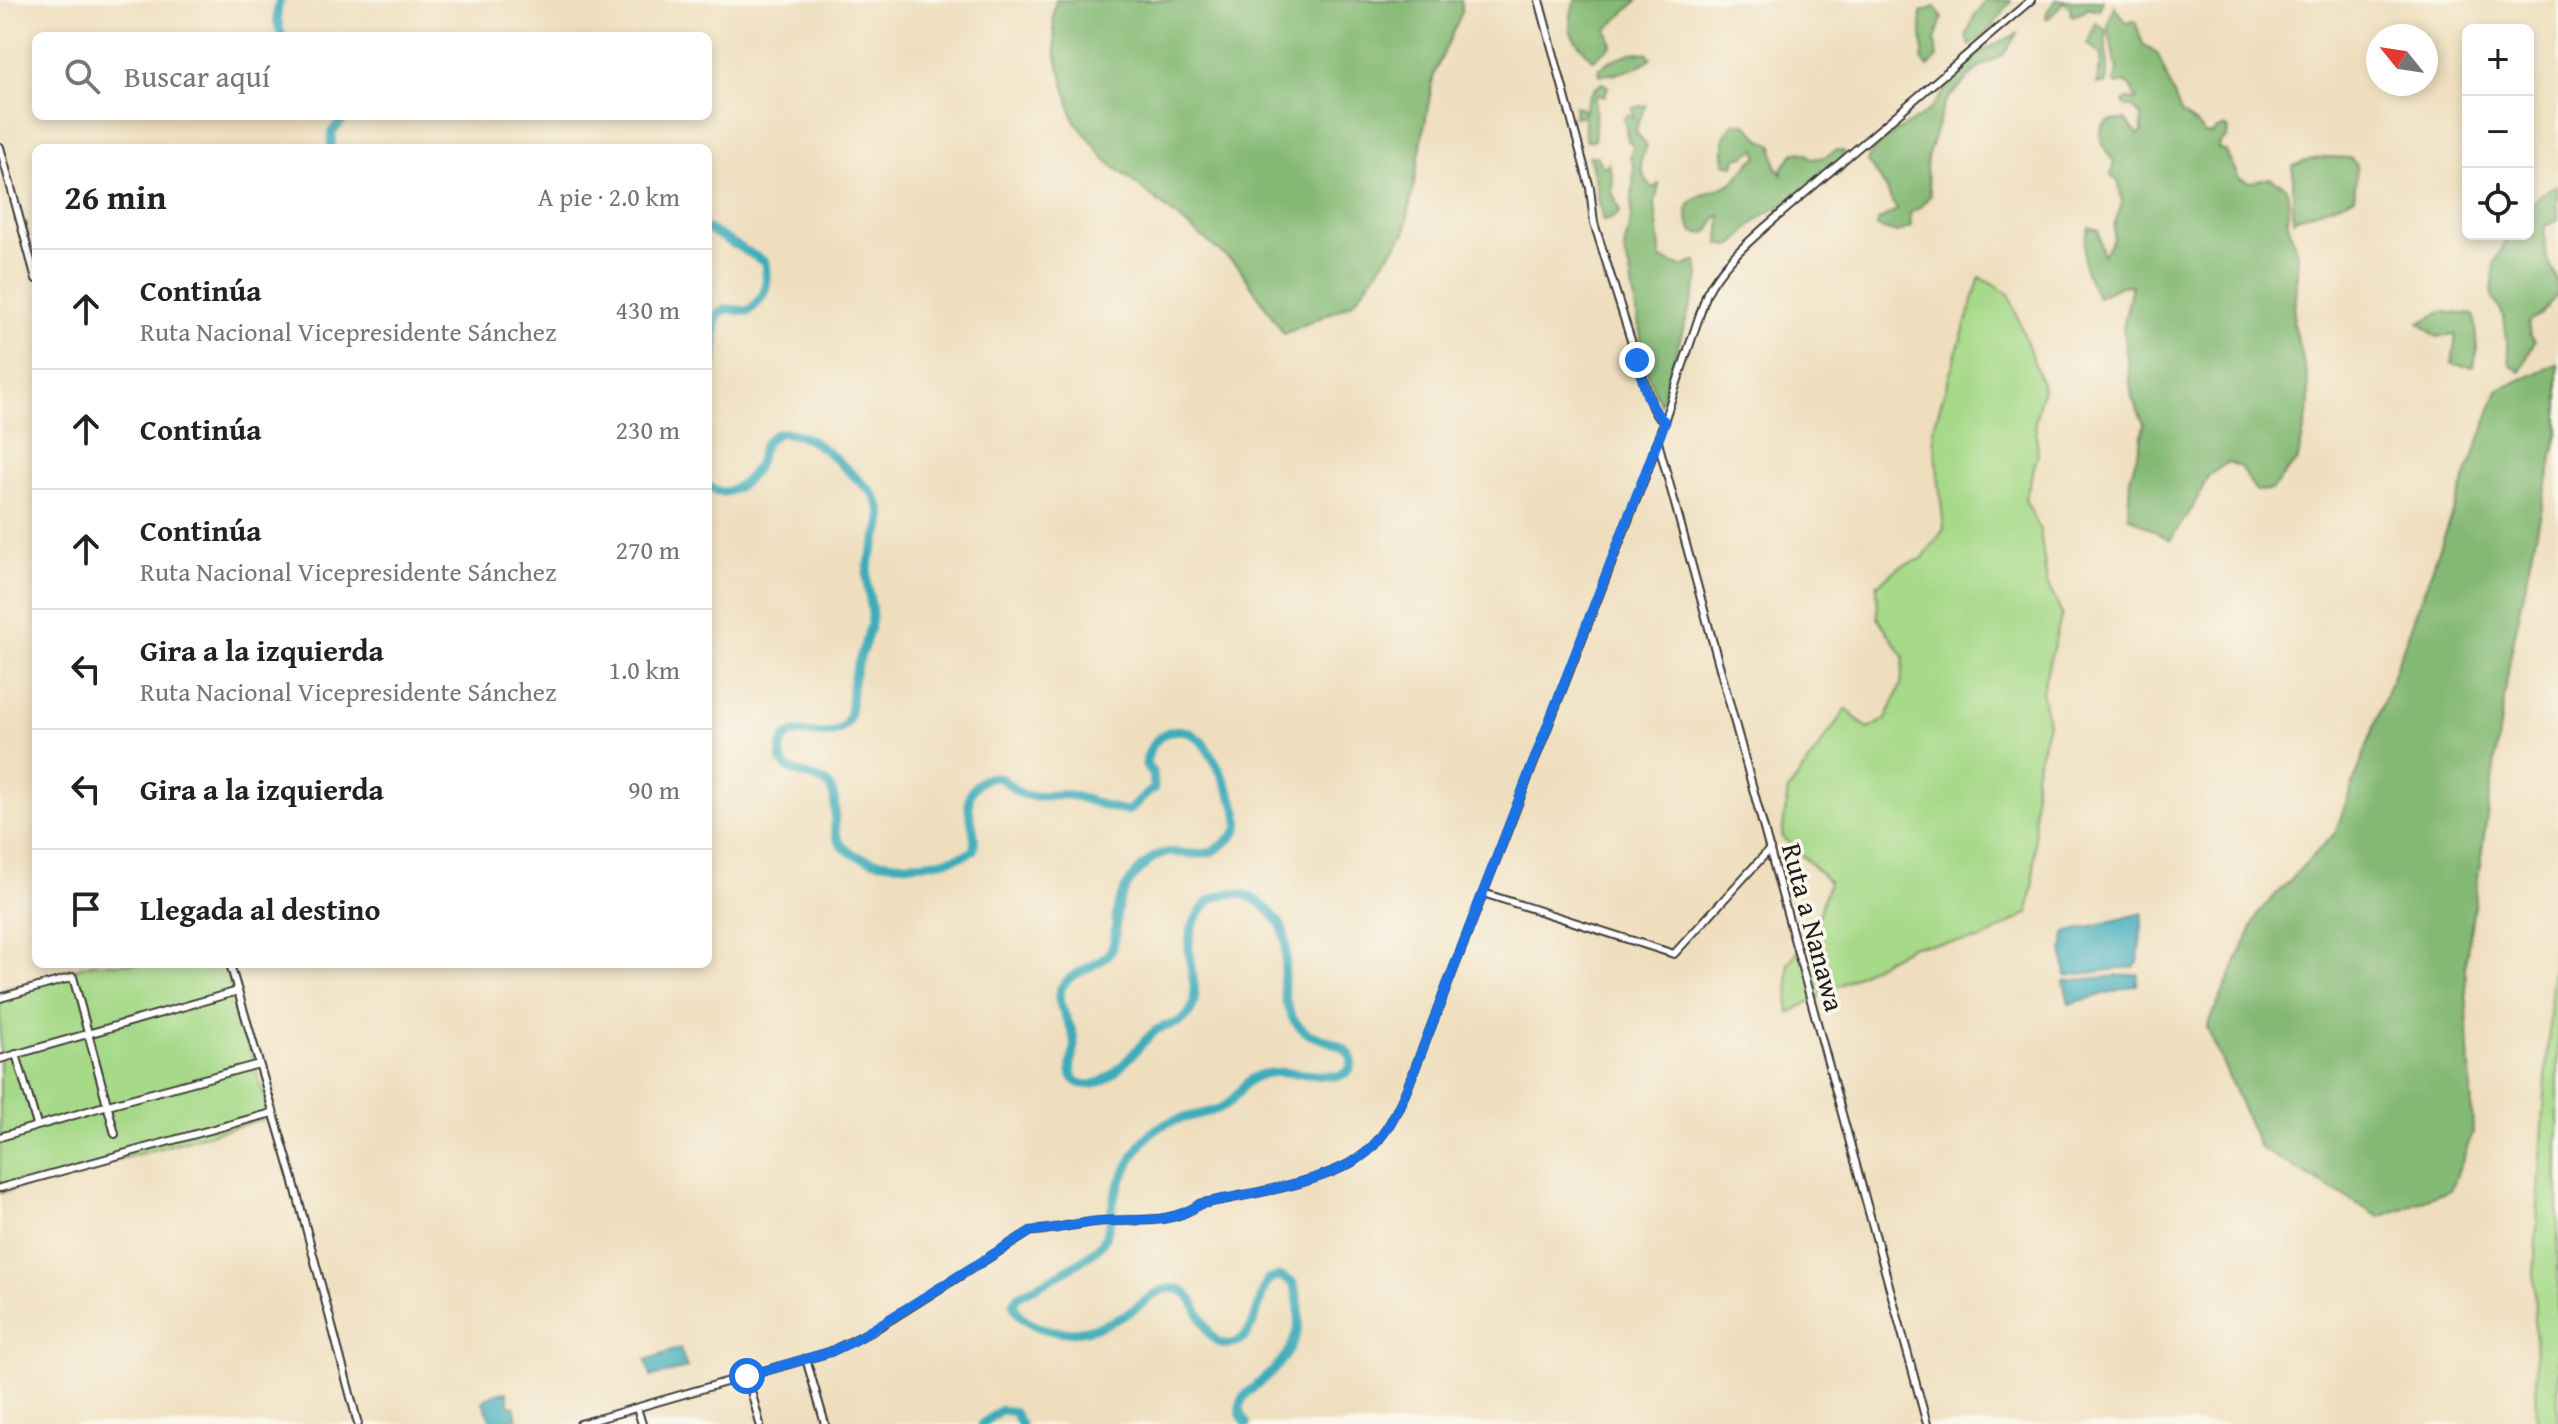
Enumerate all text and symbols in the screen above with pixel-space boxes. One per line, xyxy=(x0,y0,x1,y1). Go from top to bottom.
north arrow xyxy=(2366,24,2438,96)
map controls xyxy=(2462,24,2534,240)
button: + xyxy=(2462,24,2534,96)
search box xyxy=(32,32,712,120)
icon: search xyxy=(60,54,104,98)
text: Buscar aquí xyxy=(124,54,270,98)
button: − xyxy=(2462,96,2534,168)
button: locate xyxy=(2462,168,2534,240)
text: 26 min xyxy=(64,172,166,221)
text: A pie · 2.0 km xyxy=(538,177,680,216)
text: Continúa xyxy=(140,268,262,312)
icon: ahead xyxy=(64,287,108,331)
text: 430 m xyxy=(615,290,680,329)
text: Ruta Nacional Vicepresidente Sánchez xyxy=(140,312,556,351)
route end xyxy=(1619,342,1655,378)
icon: ahead xyxy=(64,407,108,451)
text: Continúa xyxy=(140,407,262,451)
text: 230 m xyxy=(615,410,680,449)
text: Continúa xyxy=(140,508,262,552)
icon: ahead xyxy=(64,527,108,571)
text: 270 m xyxy=(615,530,680,569)
text: Ruta Nacional Vicepresidente Sánchez xyxy=(140,552,556,591)
text: Gira a la izquierda xyxy=(140,628,384,672)
icon: left xyxy=(64,647,108,691)
text: 1.0 km xyxy=(608,650,680,689)
text: Ruta Nacional Vicepresidente Sánchez xyxy=(140,672,556,711)
icon: left xyxy=(64,767,108,811)
text: Gira a la izquierda xyxy=(140,767,384,811)
text: 90 m xyxy=(628,770,680,809)
street label: Ruta a Nanawa xyxy=(1772,838,1856,1016)
icon: arrive xyxy=(64,887,108,931)
text: Llegada al destino xyxy=(140,887,381,931)
route start xyxy=(729,1358,765,1394)

